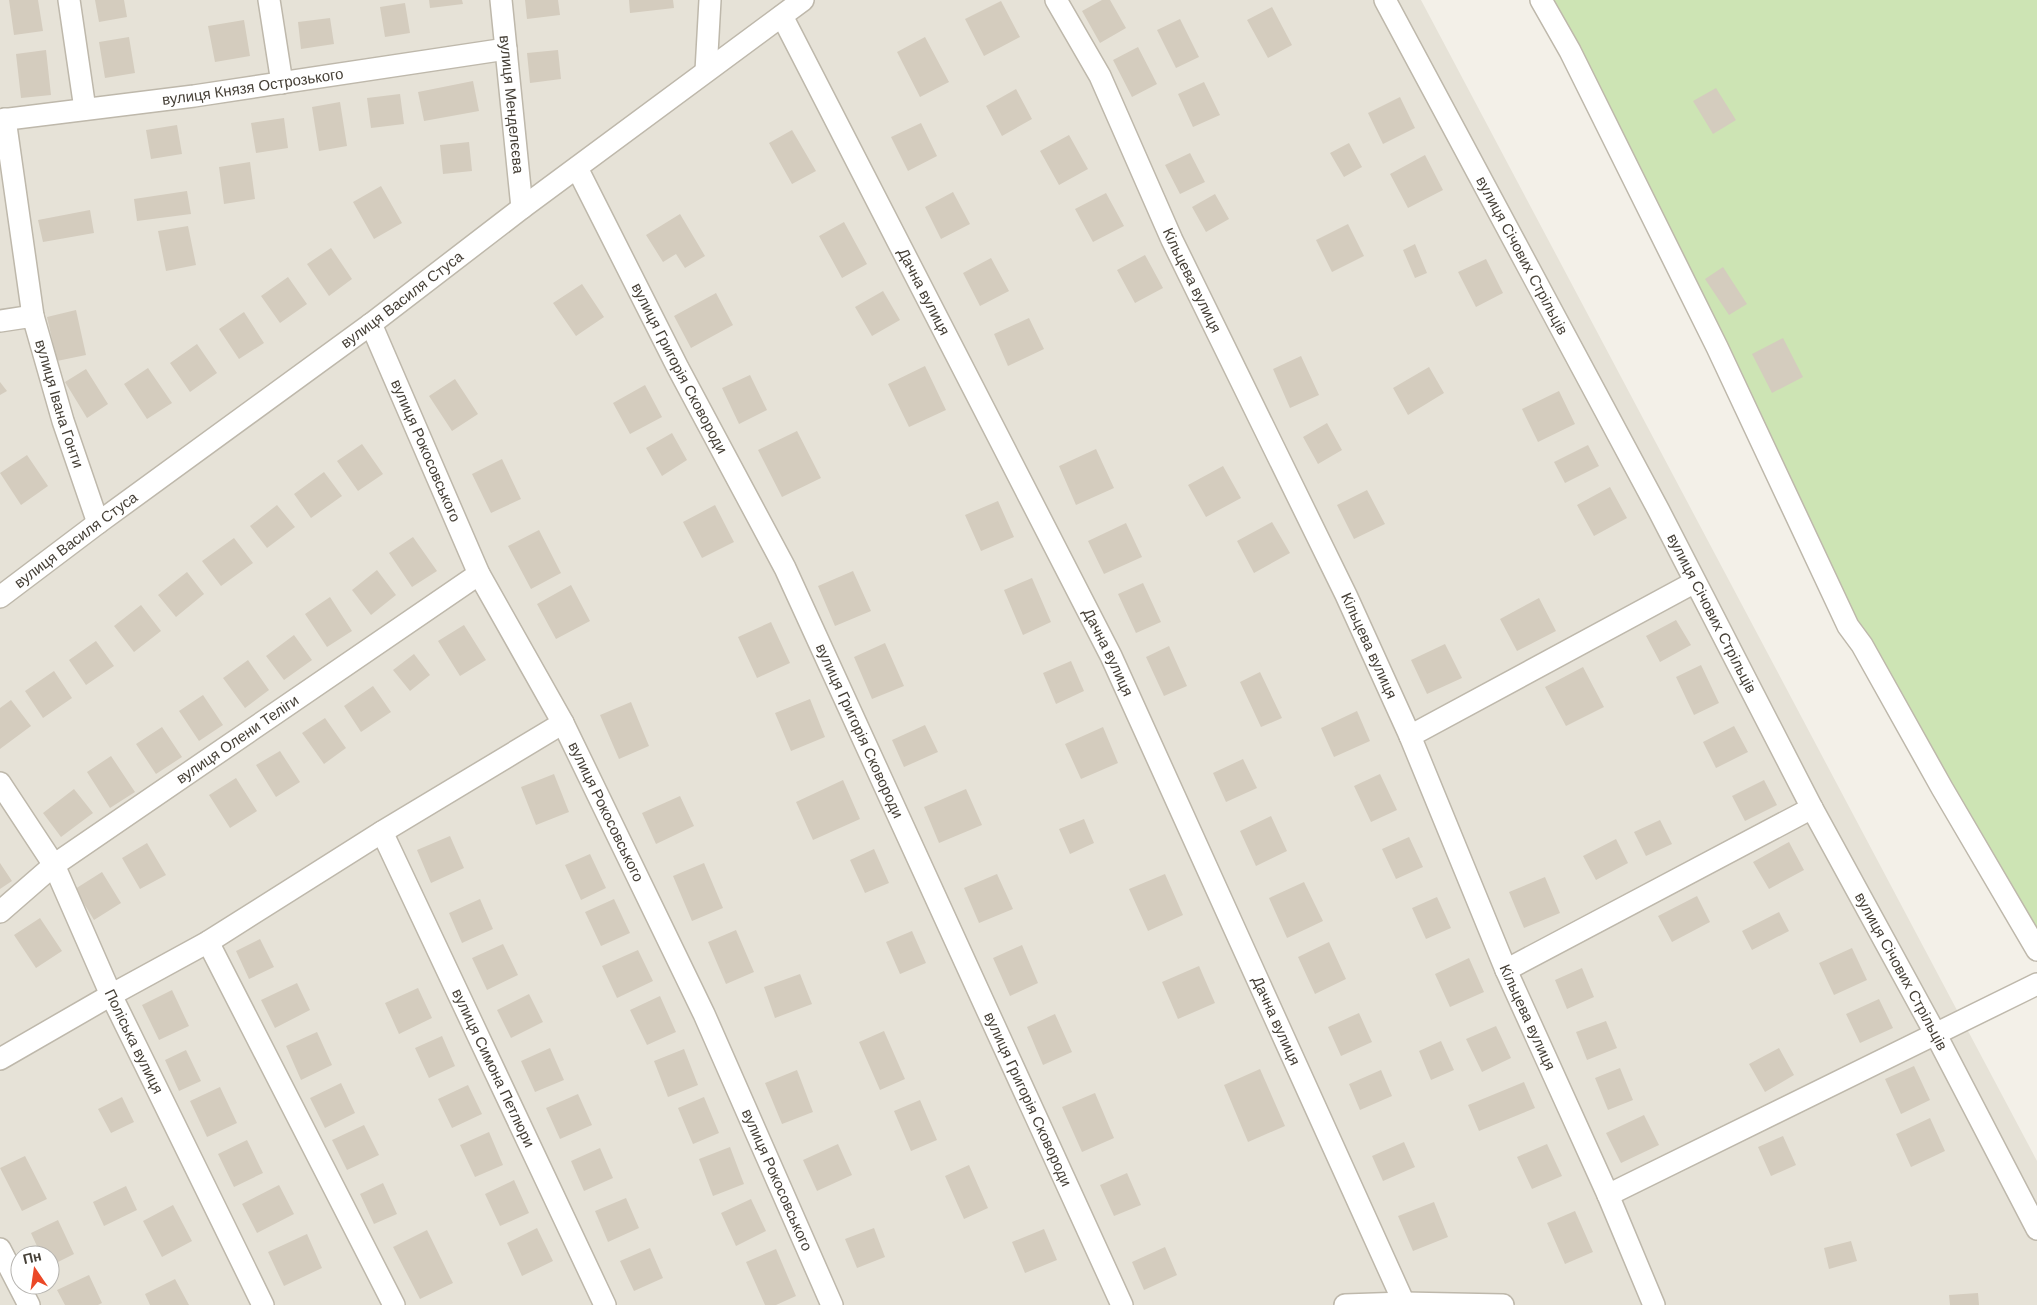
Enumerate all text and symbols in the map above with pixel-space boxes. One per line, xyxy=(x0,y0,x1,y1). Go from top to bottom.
street label: вулиця Менделєєва xyxy=(497,34,528,175)
street label: вулиця Князя Острозького xyxy=(161,65,345,108)
street label: вулиця Січових Стрільців xyxy=(1473,173,1572,337)
street label: Кільцева вулиця xyxy=(1160,225,1225,335)
street label: Дачна вулиця xyxy=(895,245,954,338)
street label: вулиця Василя Стуса xyxy=(337,247,467,351)
street label: вулиця Григорія Сковороди xyxy=(628,280,731,456)
street label: вулиця Івана Гонти xyxy=(32,338,87,470)
street label: вулиця Рокосовського xyxy=(388,377,464,524)
street label: вулиця Василя Стуса xyxy=(11,488,141,591)
street label: вулиця Січових Стрільців xyxy=(1664,531,1760,696)
street label: Кільцева вулиця xyxy=(1338,590,1401,701)
street label: Дачна вулиця xyxy=(1080,605,1137,699)
street label: вулиця Григорія Сковороди xyxy=(813,641,907,821)
street label: вулиця Олени Теліги xyxy=(173,691,302,787)
street label: вулиця Рокосовського xyxy=(565,739,648,884)
street label: вулиця Січових Стрільців xyxy=(1852,889,1951,1053)
street label: Кільцева вулиця xyxy=(1497,962,1559,1073)
street label: Дачна вулиця xyxy=(1249,974,1304,1068)
street label: Поліська вулиця xyxy=(101,986,167,1096)
street label: вулиця Симона Петлюри xyxy=(449,986,538,1150)
street label: вулиця Григорія Сковороди xyxy=(981,1009,1076,1189)
street label: вулиця Рокосовського xyxy=(739,1106,816,1253)
north arrow xyxy=(10,1245,60,1295)
text: Пн xyxy=(21,1247,43,1267)

